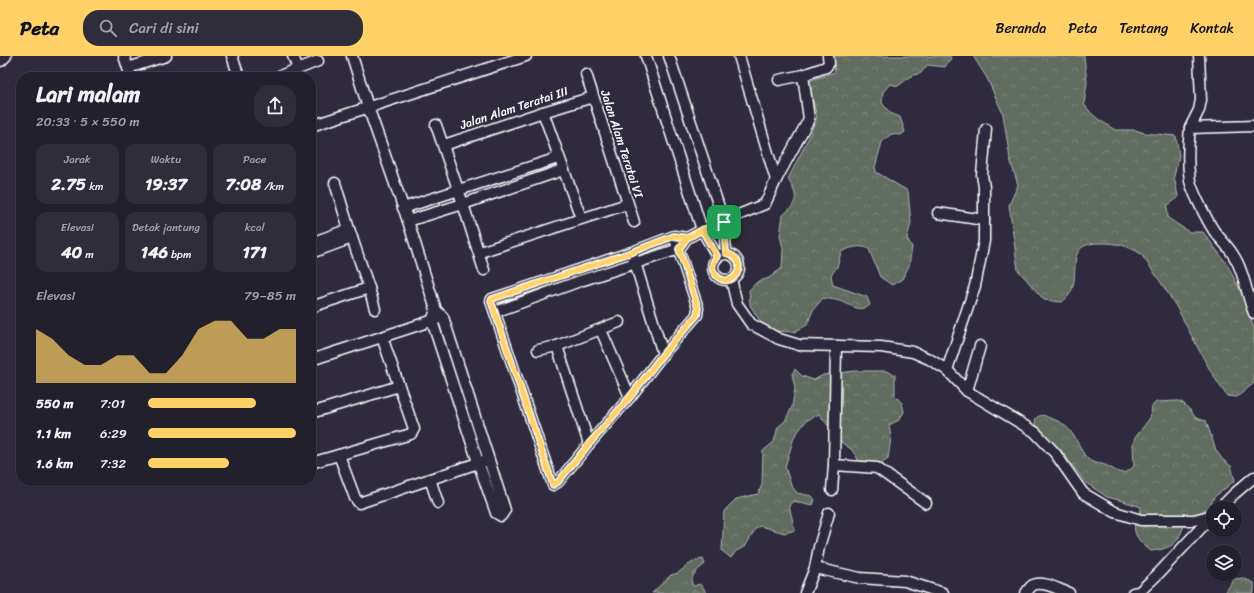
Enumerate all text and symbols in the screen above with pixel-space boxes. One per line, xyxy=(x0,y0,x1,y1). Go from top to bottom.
search box xyxy=(83,10,363,46)
text: Peta xyxy=(20,12,59,45)
text: Cari di sini xyxy=(129,15,199,41)
text: Beranda xyxy=(996,16,1046,41)
text: Peta xyxy=(1068,16,1097,41)
text: Tentang xyxy=(1119,16,1168,41)
text: Kontak xyxy=(1190,16,1234,41)
icon: search xyxy=(97,17,119,39)
text: Lari malam xyxy=(36,75,140,114)
street label: Jalan Alam Teratai III xyxy=(456,80,571,136)
button: share xyxy=(254,85,296,127)
street label: Jalan Alam Teratai VI xyxy=(594,86,650,202)
text: 20:33 · 5 × 550 m xyxy=(36,110,140,133)
text: Jarak xyxy=(64,150,91,169)
text: Waktu xyxy=(151,150,181,169)
text: Pace xyxy=(243,150,266,169)
text: 2.75 xyxy=(51,169,86,199)
text: 19:37 xyxy=(145,169,187,199)
text: 7:08 xyxy=(225,169,261,199)
text: km xyxy=(86,177,103,196)
text: /km xyxy=(261,177,284,196)
pin xyxy=(707,205,741,239)
icon: arrive xyxy=(713,211,735,233)
text: Elevasi xyxy=(61,218,94,237)
text: Detak jantung xyxy=(132,218,200,237)
text: kcal xyxy=(245,218,265,237)
text: 40 xyxy=(61,237,82,267)
text: 146 xyxy=(141,237,168,267)
text: 171 xyxy=(243,237,267,267)
text: m xyxy=(82,245,94,264)
text: bpm xyxy=(168,245,191,264)
text: Elevasi xyxy=(36,284,75,307)
text: 79–85 m xyxy=(244,284,296,307)
text: 550 m xyxy=(36,392,73,415)
text: 7:01 xyxy=(100,392,125,415)
text: 1.1 km xyxy=(36,422,71,445)
text: 6:29 xyxy=(100,422,127,445)
text: 1.6 km xyxy=(36,452,73,475)
text: 7:32 xyxy=(100,452,126,475)
map controls xyxy=(1206,501,1242,581)
button: locate xyxy=(1206,501,1242,537)
button: layers xyxy=(1206,545,1242,581)

